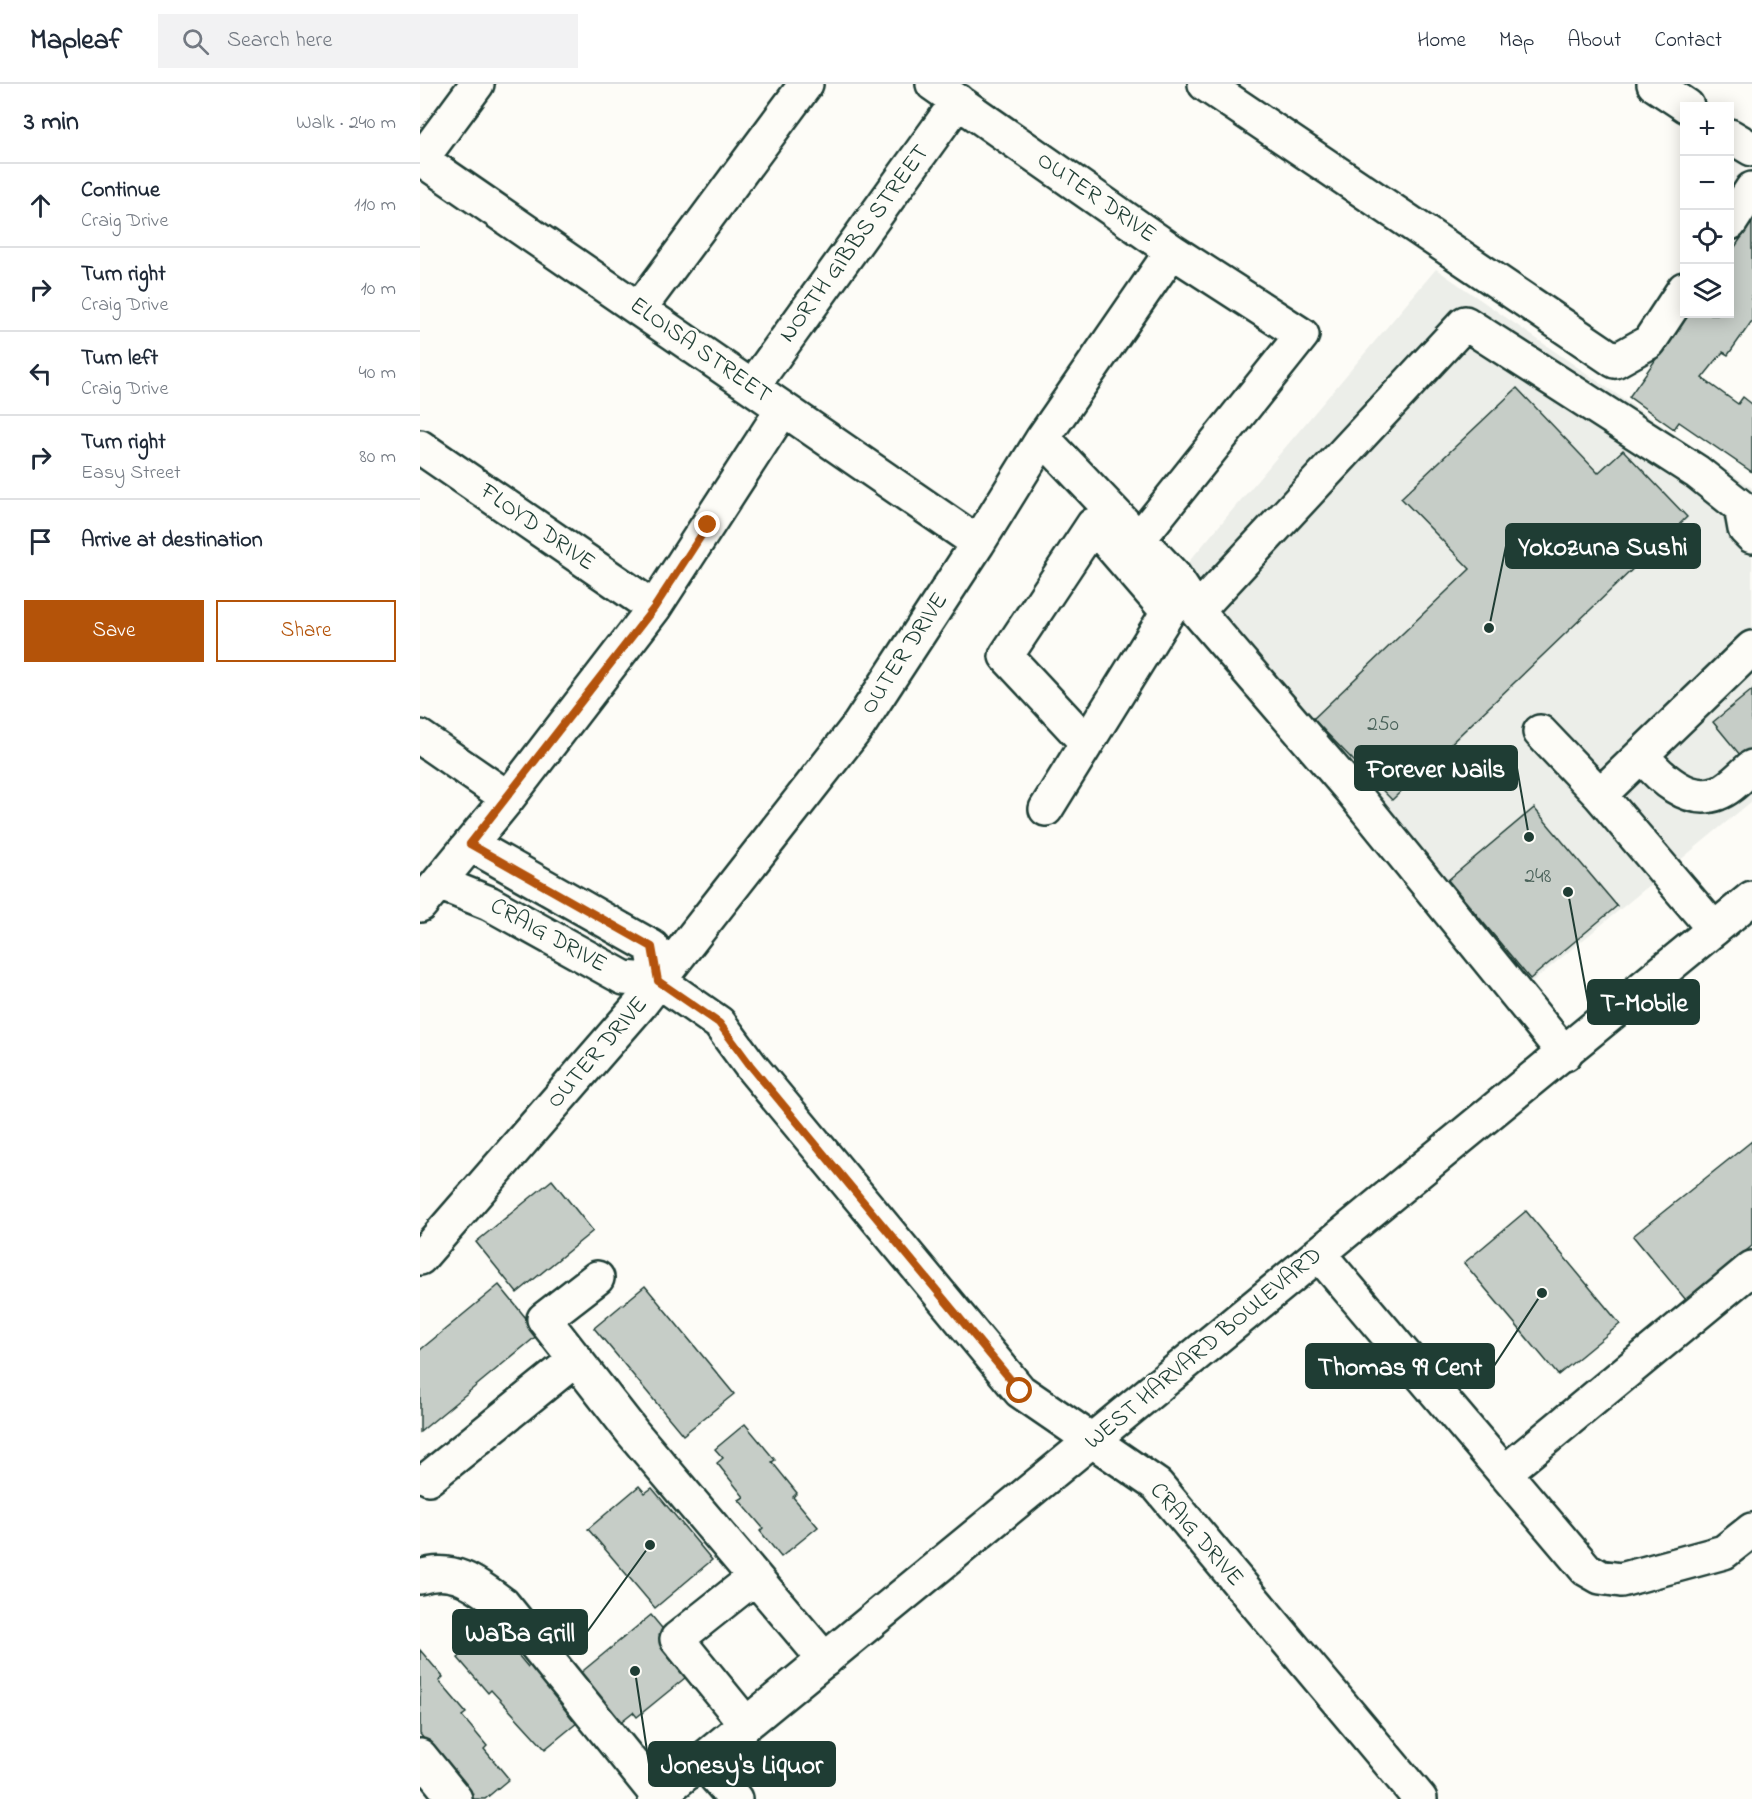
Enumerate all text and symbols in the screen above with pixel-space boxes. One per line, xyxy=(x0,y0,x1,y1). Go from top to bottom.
search box xyxy=(158,14,578,68)
text: Mapleaf xyxy=(30,21,122,62)
icon: search xyxy=(179,25,212,58)
text: Search here xyxy=(227,25,332,57)
text: Home xyxy=(1417,26,1466,56)
text: Map xyxy=(1499,26,1534,56)
text: About xyxy=(1567,26,1621,56)
text: Contact xyxy=(1654,26,1722,56)
map controls xyxy=(1680,102,1734,318)
button: + xyxy=(1680,102,1734,156)
text: 3 min xyxy=(24,104,79,142)
text: Walk · 240 m xyxy=(296,109,396,138)
street label: NORTH GIBBS STREET xyxy=(771,138,939,350)
street label: OUTER DRIVE xyxy=(1029,144,1163,252)
button: − xyxy=(1680,156,1734,210)
text: Continue xyxy=(81,175,160,207)
icon: ahead xyxy=(24,189,57,222)
text: 110 m xyxy=(354,191,396,220)
text: Craig Drive xyxy=(81,207,168,236)
button: locate xyxy=(1680,210,1734,264)
text: Turn right xyxy=(81,259,166,291)
button: layers xyxy=(1680,264,1734,318)
icon: right xyxy=(24,273,57,306)
text: 10 m xyxy=(360,275,396,304)
street label: ELOISA STREET xyxy=(622,289,778,413)
text: Craig Drive xyxy=(81,291,168,320)
text: Turn left xyxy=(81,343,158,375)
icon: left xyxy=(24,357,57,390)
text: 40 m xyxy=(359,359,396,388)
text: Craig Drive xyxy=(81,375,168,404)
text: Turn right xyxy=(81,427,166,459)
icon: right xyxy=(24,441,57,474)
text: 80 m xyxy=(359,443,396,472)
text: Easy Street xyxy=(81,459,181,488)
street label: FLOYD DRIVE xyxy=(471,475,602,581)
route end xyxy=(694,511,720,537)
callout: Yokozuna Sushi xyxy=(1506,524,1700,568)
icon: arrive xyxy=(24,525,57,558)
text: Arrive at destination xyxy=(81,525,263,557)
text: Yokozuna Sushi xyxy=(1517,530,1688,568)
street label: OUTER DRIVE xyxy=(852,586,958,722)
button: Save xyxy=(24,600,204,662)
button: Share xyxy=(216,600,396,662)
house number: 250 xyxy=(1367,710,1399,740)
callout: Forever Nails xyxy=(1355,746,1517,790)
text: Forever Nails xyxy=(1365,752,1505,790)
house number: 248 xyxy=(1525,862,1552,892)
street label: CRAIG DRIVE xyxy=(483,889,613,983)
callout: T-Mobile xyxy=(1588,980,1699,1024)
text: T-Mobile xyxy=(1600,986,1689,1024)
street label: OUTER DRIVE xyxy=(539,989,657,1117)
street label: WEST HARVARD BOULEVARD xyxy=(1078,1239,1330,1459)
callout: Thomas 99 Cent xyxy=(1306,1344,1494,1388)
text: Thomas 99 Cent xyxy=(1318,1350,1482,1388)
route start xyxy=(1006,1377,1032,1403)
street label: CRAIG DRIVE xyxy=(1141,1475,1251,1595)
callout: WaBa Grill xyxy=(453,1610,587,1654)
text: WaBa Grill xyxy=(465,1616,575,1654)
callout: Jonesy's Liquor xyxy=(649,1742,835,1786)
text: Jonesy's Liquor xyxy=(661,1748,824,1786)

